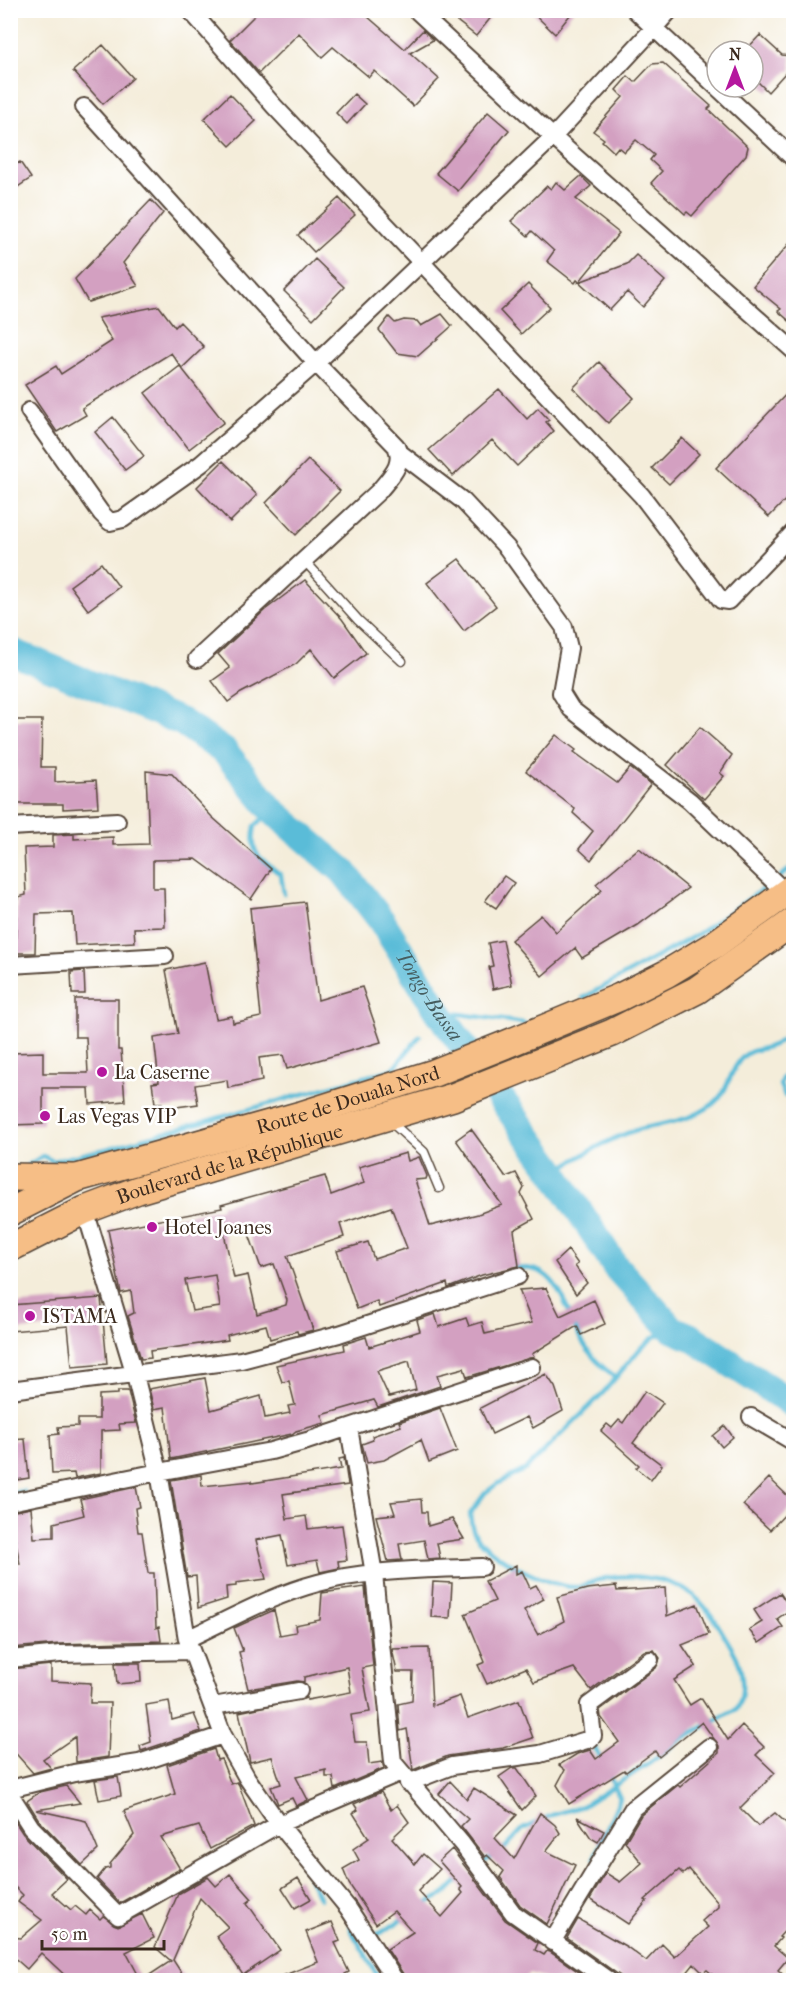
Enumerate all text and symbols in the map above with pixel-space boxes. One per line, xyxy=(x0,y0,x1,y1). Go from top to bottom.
north arrow xyxy=(705,39,765,99)
text: N xyxy=(729,45,742,64)
water label: Tongo-Bassa xyxy=(390,945,468,1046)
street label: Route de Douala Nord xyxy=(253,1060,443,1139)
place label: La Caserne xyxy=(114,1061,210,1084)
marker: La Caserne xyxy=(95,1065,109,1079)
place label: Las Vegas VIP xyxy=(57,1105,176,1128)
marker: Las Vegas VIP xyxy=(38,1109,52,1123)
street label: Boulevard de la République xyxy=(113,1119,346,1209)
place label: Hotel Joanes xyxy=(164,1216,272,1239)
marker: Hotel Joanes xyxy=(145,1220,159,1234)
place label: ISTAMA xyxy=(42,1305,118,1328)
marker: ISTAMA xyxy=(23,1309,37,1323)
scale bar xyxy=(42,1913,164,1951)
text: 50 m xyxy=(51,1924,88,1945)

